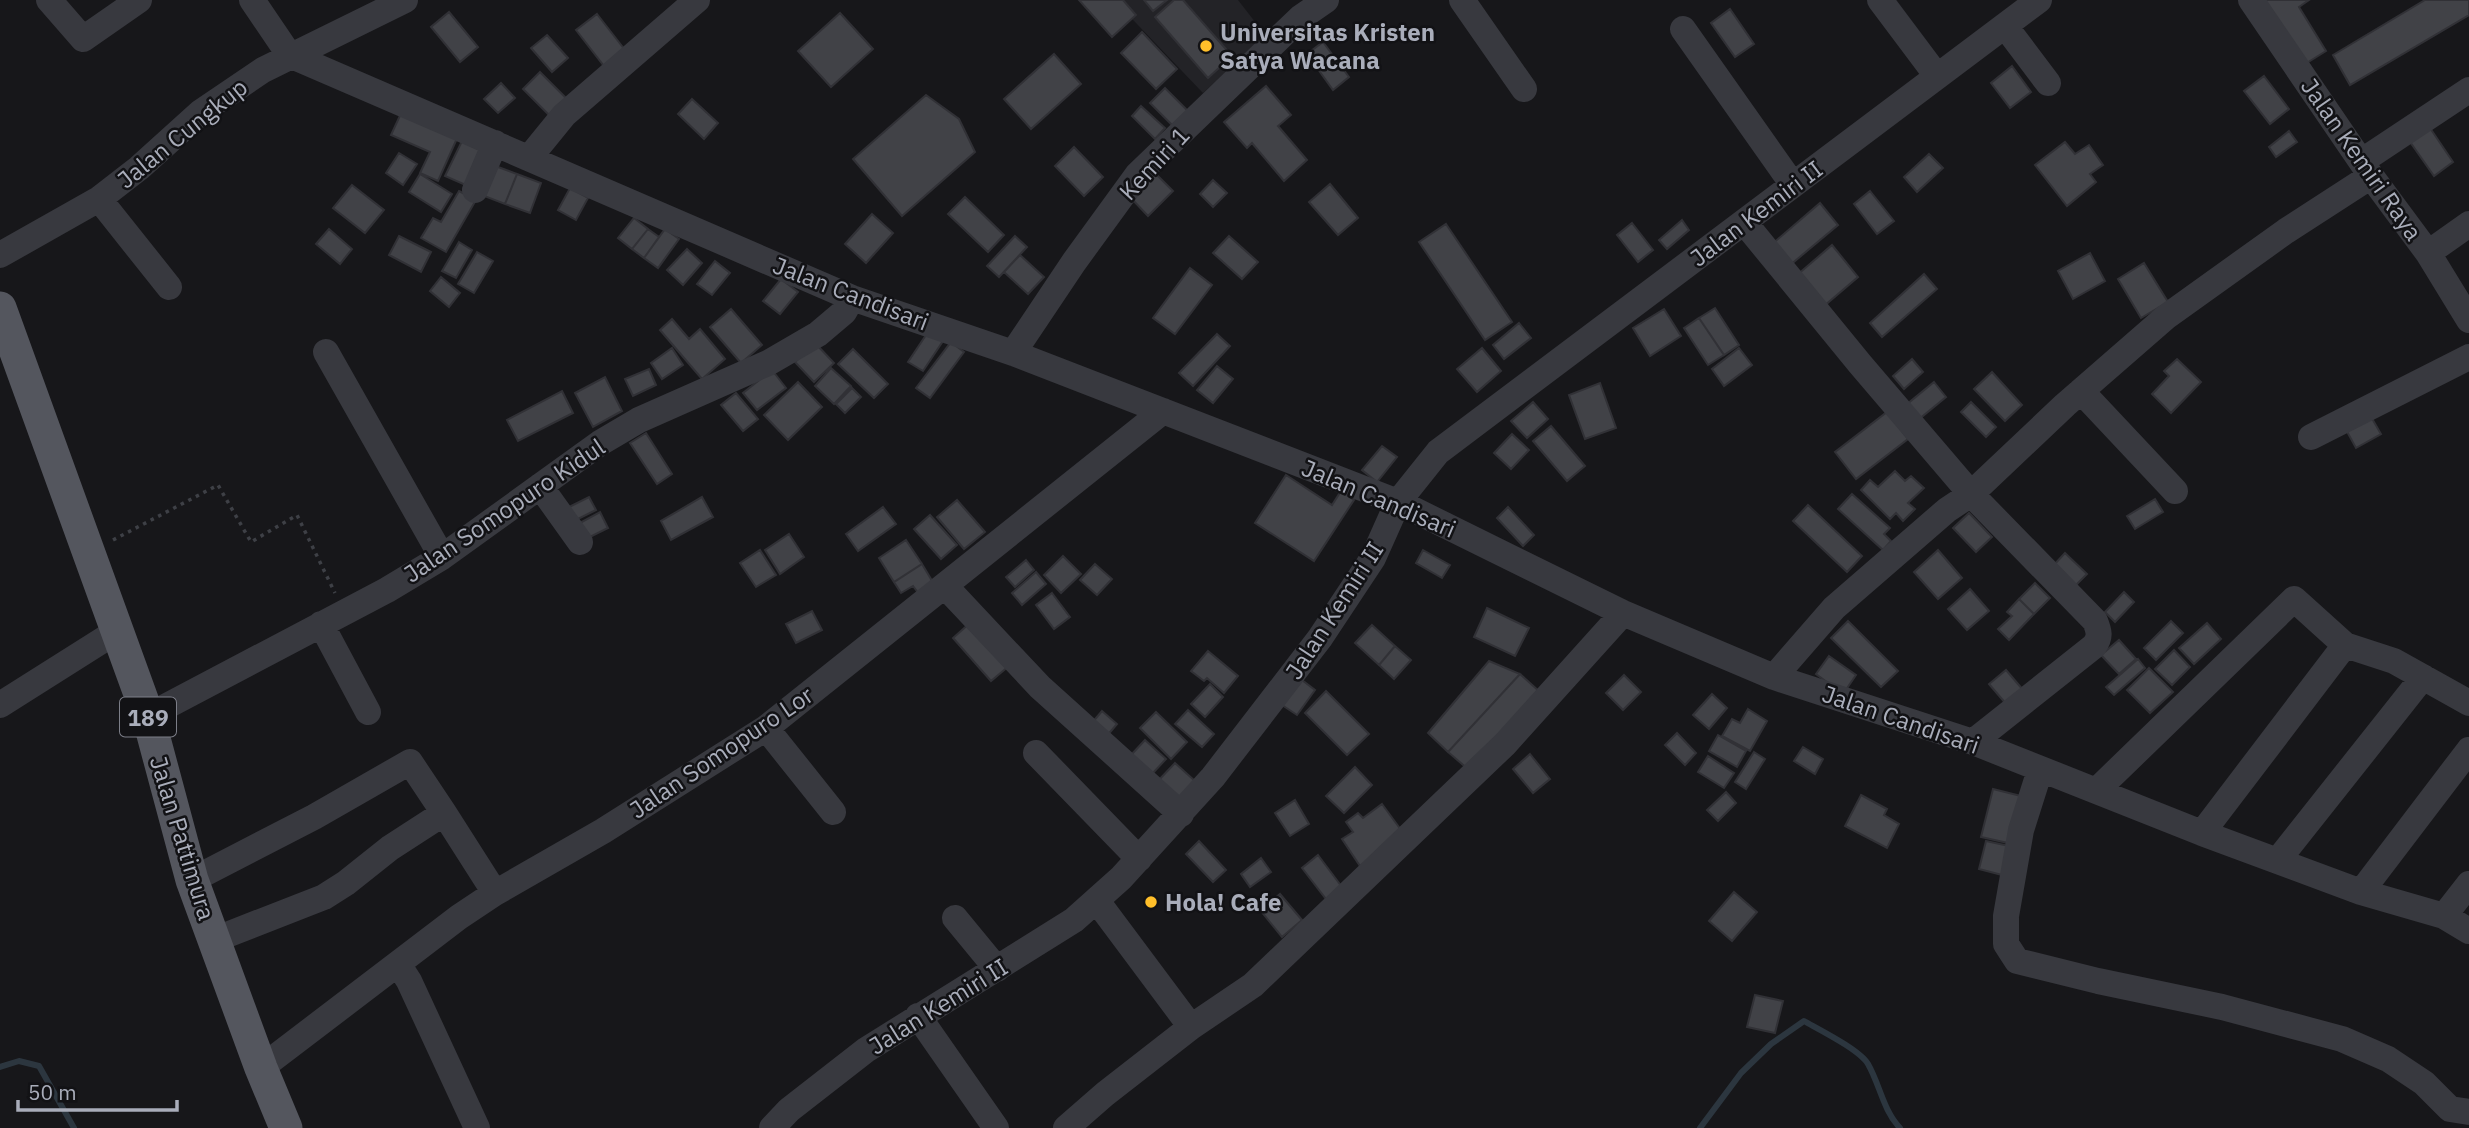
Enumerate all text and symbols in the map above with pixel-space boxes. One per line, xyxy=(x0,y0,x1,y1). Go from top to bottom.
place label: Universitas Kristen Satya Wacana xyxy=(1220,16,1435,76)
marker: Universitas Kristen Satya Wacana xyxy=(1198,38,1214,54)
street label: Jalan Cungkup xyxy=(110,71,254,195)
street label: Jalan Kemiri Raya xyxy=(2294,72,2430,247)
street label: Kemiri 1 xyxy=(1112,119,1196,207)
street label: Jalan Kemiri II xyxy=(1683,153,1829,273)
street label: Jalan Candisari xyxy=(769,249,933,337)
street label: Jalan Somopuro Kidul xyxy=(397,431,611,589)
street label: Jalan Candisari xyxy=(1297,451,1461,545)
street label: Jalan Kemiri II xyxy=(1278,535,1390,685)
street label: Jalan Candisari xyxy=(1818,677,1984,761)
street label: Jalan Somopuro Lor xyxy=(623,679,819,825)
road number: 189 xyxy=(120,698,176,736)
street label: Jalan Pattimura xyxy=(143,752,223,924)
place label: Hola! Cafe xyxy=(1165,886,1282,918)
marker: Hola! Cafe xyxy=(1143,894,1159,910)
street label: Jalan Kemiri II xyxy=(862,951,1014,1061)
scale bar xyxy=(18,1068,177,1112)
text: 50 m xyxy=(28,1078,77,1106)

